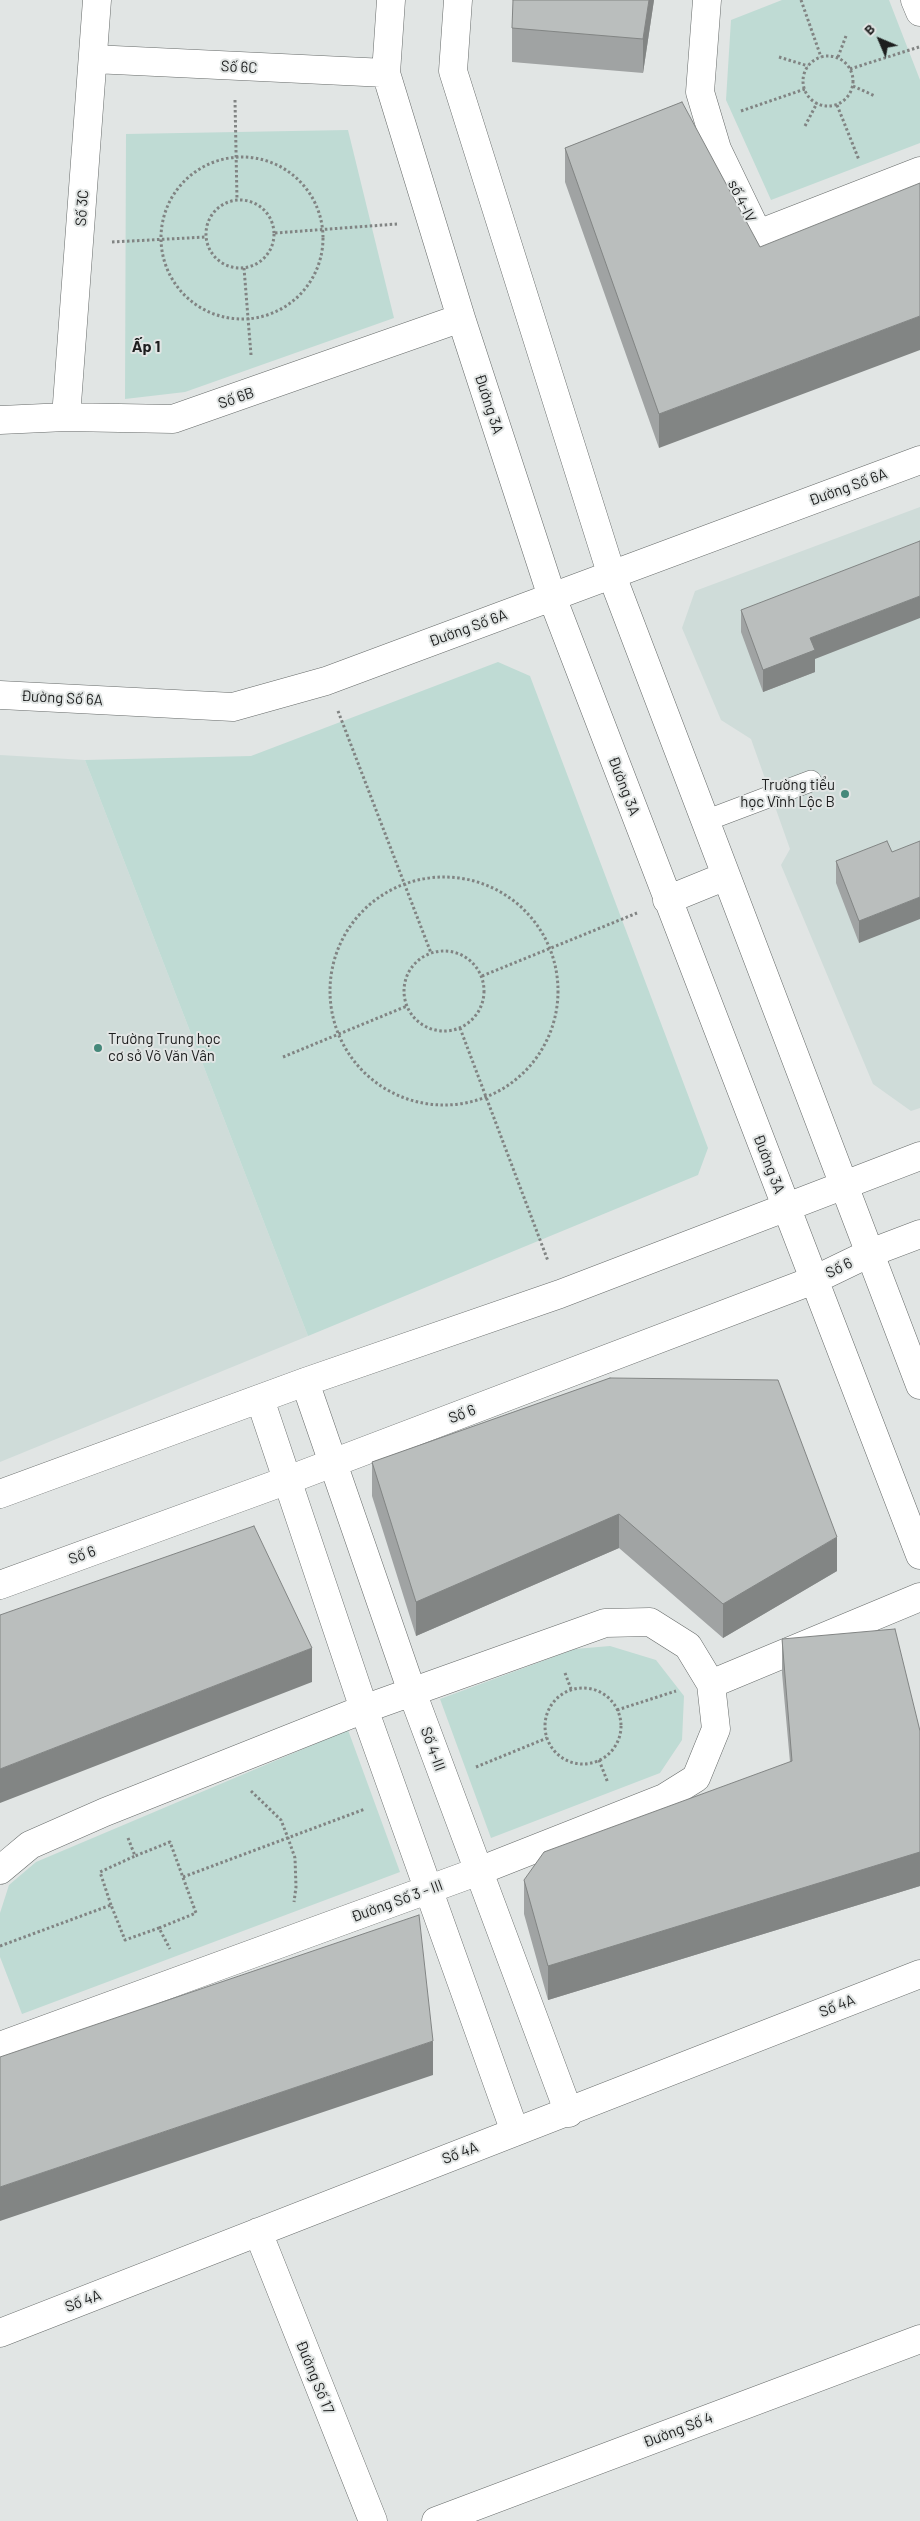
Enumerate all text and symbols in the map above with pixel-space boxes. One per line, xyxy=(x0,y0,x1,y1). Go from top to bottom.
north arrow xyxy=(855,15,905,65)
text: B xyxy=(860,20,878,38)
street label: Số 6C xyxy=(220,57,258,77)
street label: số 4-IV xyxy=(724,177,760,225)
street label: Số 3C xyxy=(72,189,92,227)
district label: Ấp 1 xyxy=(132,337,160,357)
street label: Đường 3A xyxy=(471,372,507,436)
street label: Số 6B xyxy=(216,383,256,413)
street label: Đường Số 6A xyxy=(806,465,890,509)
street label: Đường Số 6A xyxy=(426,606,510,650)
street label: Đường Số 6A xyxy=(21,687,103,709)
street label: Đường 3A xyxy=(604,754,644,818)
place label: Trường tiểu học Vĩnh Lộc B xyxy=(740,776,835,811)
marker: Trường tiểu học Vĩnh Lộc B xyxy=(839,788,851,800)
place label: Trường Trung học cơ sở Võ Văn Vân xyxy=(108,1030,221,1065)
marker: Trường Trung học cơ sở Võ Văn Vân xyxy=(92,1042,104,1054)
street label: Đường 3A xyxy=(749,1132,789,1196)
street label: Số 6 xyxy=(823,1254,855,1282)
street label: Số 6 xyxy=(446,1401,478,1427)
street label: Số 6 xyxy=(66,1542,98,1568)
street label: Số 4-III xyxy=(417,1724,449,1774)
street label: Đường Số 3 - III xyxy=(349,1876,445,1926)
street label: Số 4A xyxy=(816,1991,858,2021)
street label: Số 4A xyxy=(439,2138,481,2168)
street label: Số 4A xyxy=(62,2286,104,2316)
street label: Đường Số 17 xyxy=(292,2338,338,2416)
street label: Đường Số 4 xyxy=(641,2408,715,2452)

